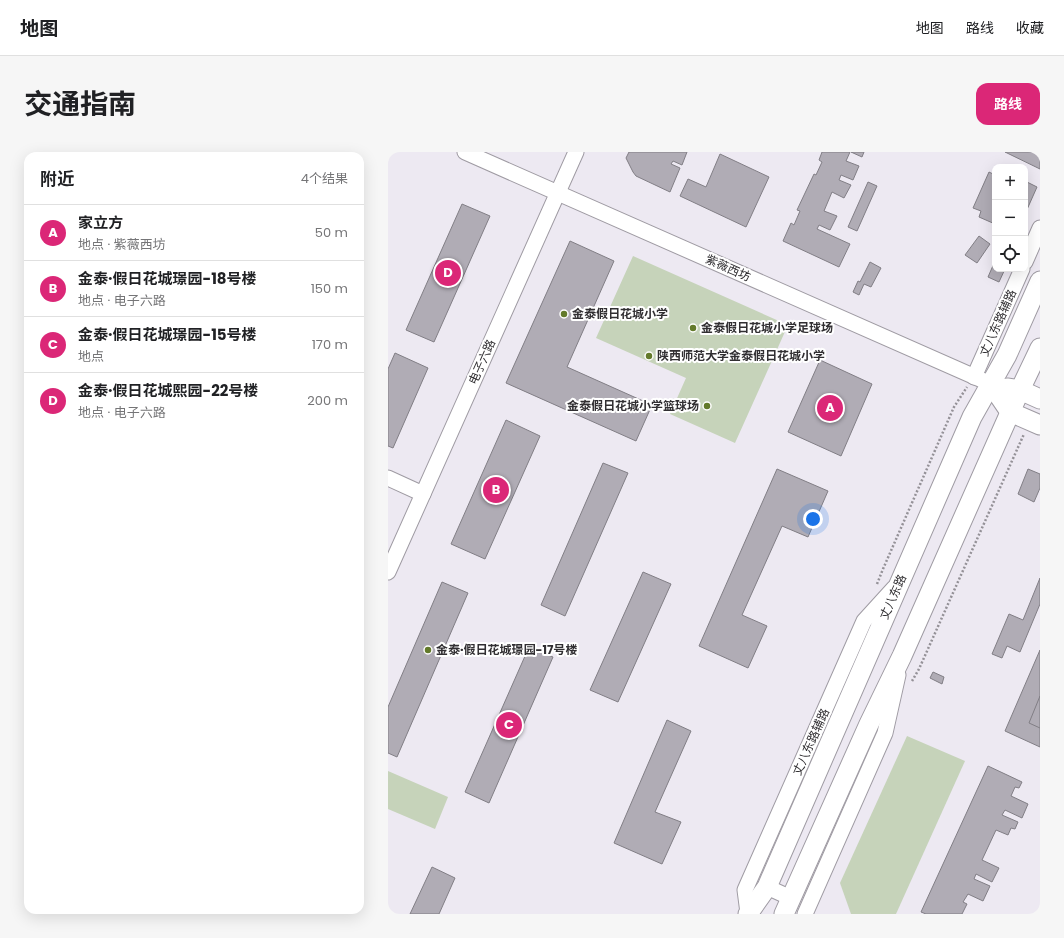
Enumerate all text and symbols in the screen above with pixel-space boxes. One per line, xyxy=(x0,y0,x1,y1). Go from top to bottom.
text: 地图 xyxy=(20,15,58,42)
text: 地图 xyxy=(916,18,944,38)
text: 路线 xyxy=(966,18,994,38)
text: 收藏 xyxy=(1016,18,1044,38)
button: 路线 xyxy=(976,83,1040,125)
text: 交通指南 xyxy=(24,85,136,124)
map controls xyxy=(992,164,1028,272)
button: + xyxy=(992,164,1028,200)
text: 附近 xyxy=(40,167,74,191)
text: 4个结果 xyxy=(301,169,348,188)
button: − xyxy=(992,200,1028,236)
text: 家立方 xyxy=(78,212,123,233)
text: A xyxy=(48,223,58,242)
text: 50 m xyxy=(315,223,348,242)
text: 地点 · 紫薇西坊 xyxy=(78,235,166,254)
button: locate xyxy=(992,236,1028,272)
street label: 紫薇西坊 xyxy=(703,250,754,285)
pin: D xyxy=(435,258,461,288)
text: 金泰·假日花城璟园-18号楼 xyxy=(78,268,257,289)
text: B xyxy=(49,279,57,298)
text: 150 m xyxy=(311,279,348,298)
street label: 丈八东路辅路 xyxy=(975,286,1020,359)
text: 地点 · 电子六路 xyxy=(78,291,166,310)
place label: 金泰假日花城小学 xyxy=(572,305,668,322)
marker: 金泰假日花城小学 xyxy=(559,309,569,319)
place label: 金泰假日花城小学足球场 xyxy=(701,319,833,336)
marker: 金泰假日花城小学足球场 xyxy=(688,323,698,333)
text: 金泰·假日花城璟园-15号楼 xyxy=(78,324,257,345)
text: C xyxy=(48,335,58,354)
text: 170 m xyxy=(312,335,348,354)
street label: 电子六路 xyxy=(464,336,499,387)
text: 地点 xyxy=(78,347,104,366)
place label: 陕西师范大学金泰假日花城小学 xyxy=(657,347,825,364)
marker: 陕西师范大学金泰假日花城小学 xyxy=(644,351,654,361)
text: 金泰·假日花城熙园-22号楼 xyxy=(78,380,258,401)
text: D xyxy=(48,391,58,410)
text: 200 m xyxy=(307,391,348,410)
pin: A xyxy=(817,393,843,423)
place label: 金泰假日花城小学篮球场 xyxy=(567,397,699,414)
marker: 金泰假日花城小学篮球场 xyxy=(702,401,712,411)
text: 地点 · 电子六路 xyxy=(78,403,166,422)
pin: B xyxy=(483,475,509,505)
your location xyxy=(803,509,823,529)
street label: 丈八东路 xyxy=(875,571,910,622)
place label: 金泰·假日花城璟园-17号楼 xyxy=(436,641,577,658)
marker: 金泰·假日花城璟园-17号楼 xyxy=(423,645,433,655)
street label: 丈八东路辅路 xyxy=(788,705,833,778)
pin: C xyxy=(496,710,522,740)

